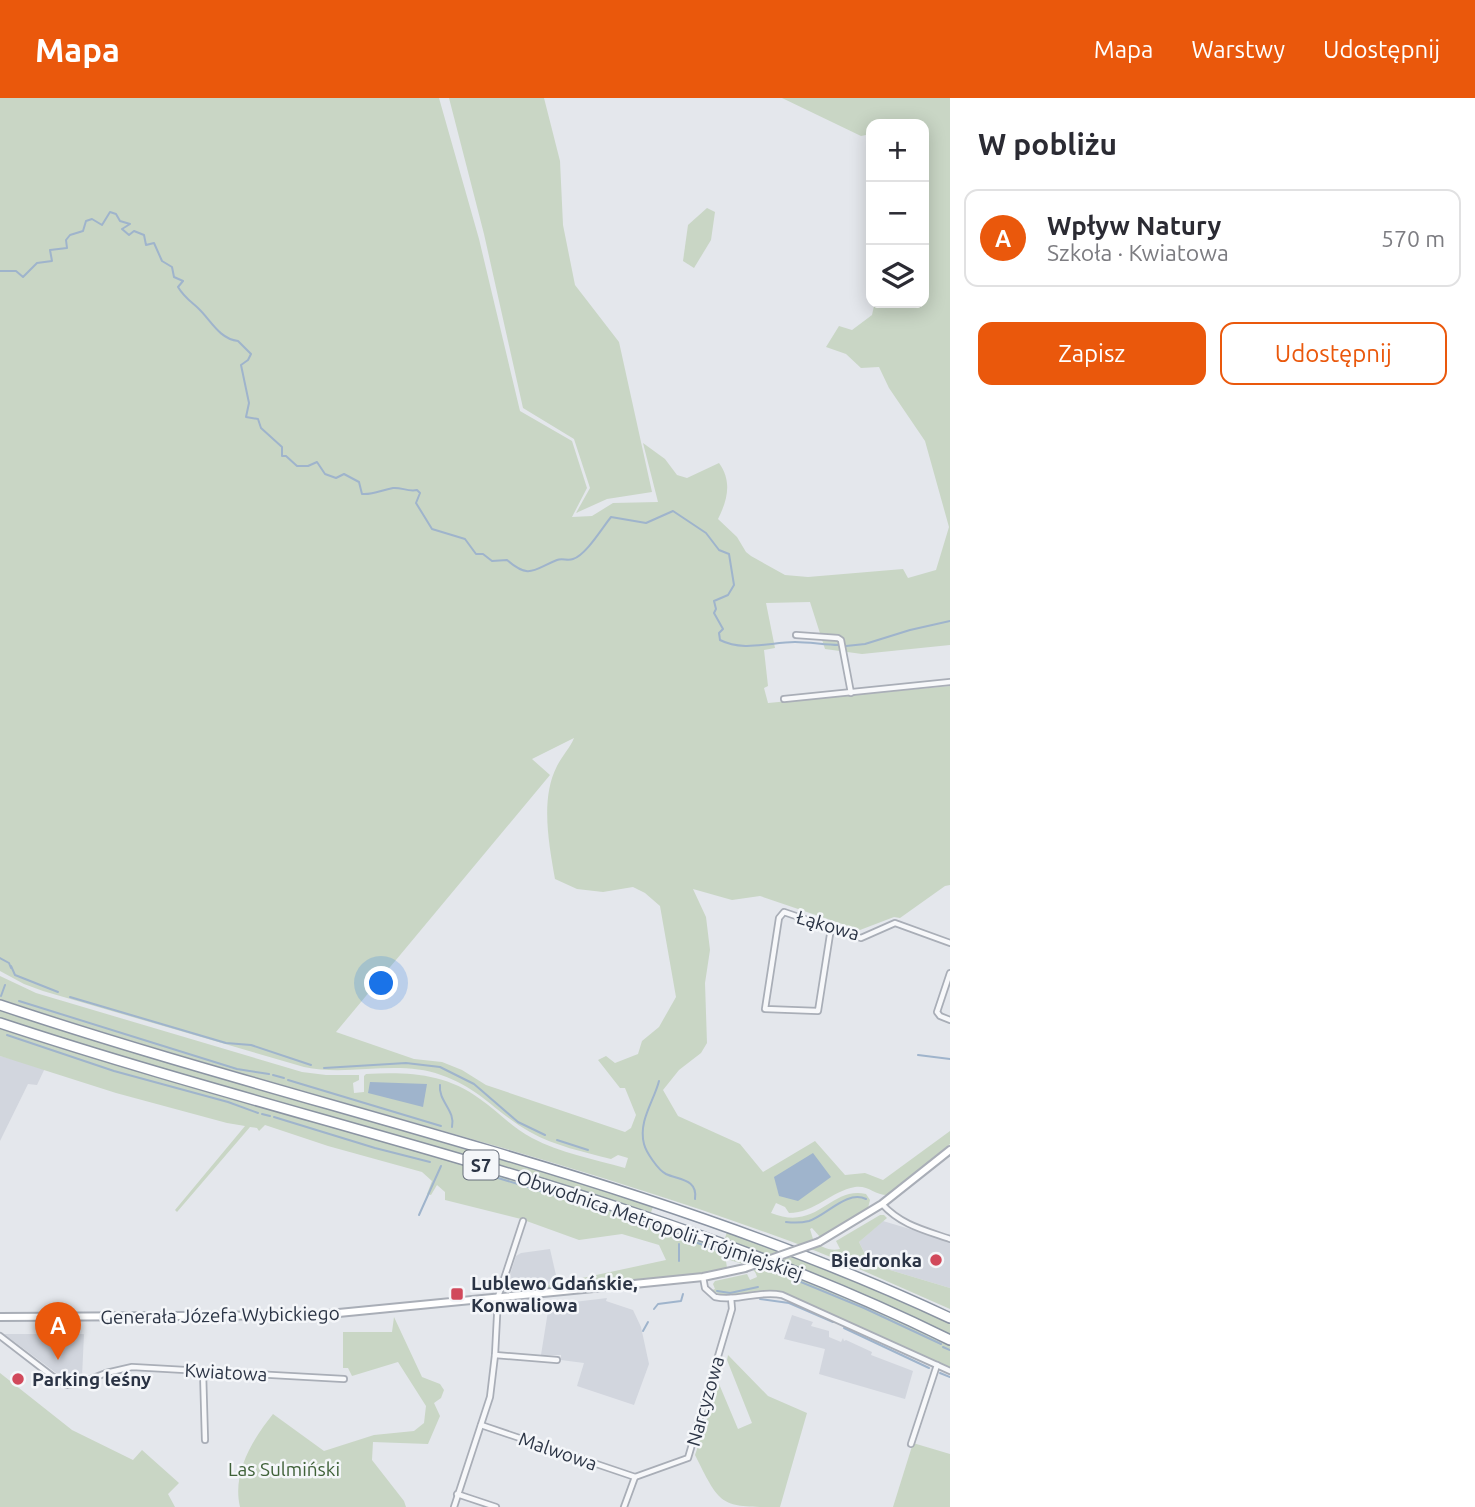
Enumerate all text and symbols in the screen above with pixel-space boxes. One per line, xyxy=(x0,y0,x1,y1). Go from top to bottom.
text: Mapa xyxy=(35,31,120,68)
text: Mapa xyxy=(1094,36,1153,63)
text: Warstwy xyxy=(1191,36,1285,63)
text: Udostępnij xyxy=(1323,36,1440,63)
map controls xyxy=(866,119,929,308)
button: + xyxy=(866,119,929,182)
text: W pobliżu xyxy=(978,127,1117,161)
button: − xyxy=(866,182,929,245)
text: Wpływ Natury xyxy=(1047,211,1221,240)
text: A xyxy=(995,226,1011,251)
text: 570 m xyxy=(1381,226,1445,251)
text: Szkoła · Kwiatowa xyxy=(1047,240,1229,265)
button: layers xyxy=(866,245,929,308)
button: Zapisz xyxy=(978,322,1206,385)
button: Udostępnij xyxy=(1220,322,1447,385)
street label: Łąkowa xyxy=(794,906,862,944)
your location xyxy=(364,966,398,1000)
road number: S7 xyxy=(463,1150,498,1180)
street label: Obwodnica Metropolii Trójmiejskiej xyxy=(514,1166,806,1284)
place label: Biedronka xyxy=(831,1249,922,1271)
marker: Biedronka xyxy=(928,1252,944,1268)
place label: Lublewo Gdańskie, Konwaliowa xyxy=(471,1272,638,1316)
marker: Lublewo Gdańskie, Konwaliowa xyxy=(449,1286,465,1302)
pin: A xyxy=(35,1302,81,1360)
street label: Generała Józefa Wybickiego xyxy=(100,1302,340,1328)
street label: Narcyzowa xyxy=(682,1353,728,1449)
street label: Kwiatowa xyxy=(184,1359,268,1385)
place label: Parking leśny xyxy=(32,1368,151,1390)
marker: Parking leśny xyxy=(10,1371,26,1387)
street label: Malwowa xyxy=(516,1427,600,1475)
park label: Las Sulmiński xyxy=(228,1458,340,1480)

